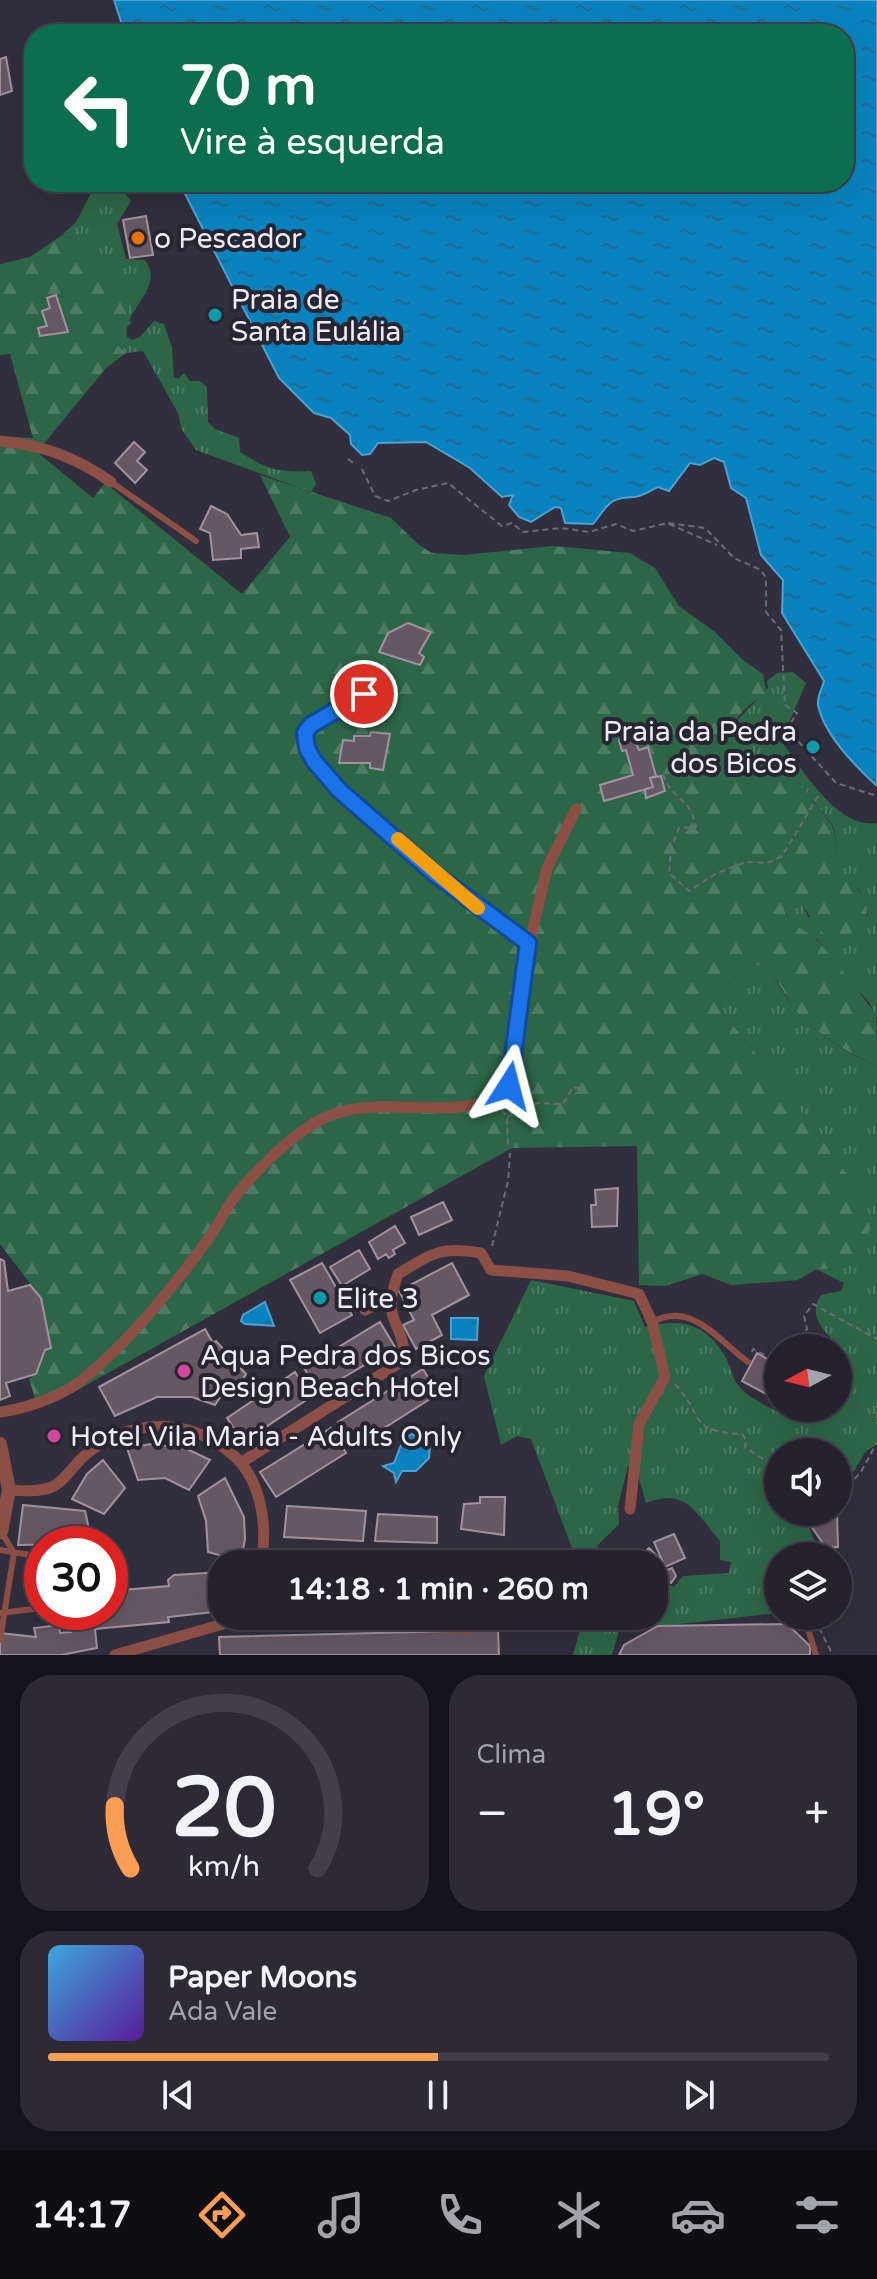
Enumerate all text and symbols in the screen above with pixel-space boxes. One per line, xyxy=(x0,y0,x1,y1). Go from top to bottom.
text: 70 m xyxy=(180,53,316,120)
icon: left xyxy=(48,56,152,160)
text: Vire à esquerda xyxy=(180,121,445,164)
place label: o Pescador xyxy=(154,222,302,256)
marker: o Pescador xyxy=(129,229,147,247)
place label: Praia de Santa Eulália xyxy=(231,283,401,349)
marker: Praia de Santa Eulália xyxy=(206,306,224,324)
pin xyxy=(330,660,398,728)
icon: arrive xyxy=(342,672,386,716)
place label: Praia da Pedra dos Bicos xyxy=(603,715,797,781)
marker: Praia da Pedra dos Bicos xyxy=(804,738,822,756)
position arrow xyxy=(467,1044,551,1128)
place label: Elite 3 xyxy=(336,1282,419,1316)
marker: Elite 3 xyxy=(311,1289,329,1307)
north arrow xyxy=(764,1334,852,1422)
map controls xyxy=(764,1334,852,1630)
place label: Aqua Pedra dos Bicos Design Beach Hotel xyxy=(200,1339,491,1405)
marker: Aqua Pedra dos Bicos Design Beach Hotel xyxy=(175,1362,193,1380)
place label: Hotel Vila Maria - Adults Only xyxy=(70,1420,462,1454)
marker: Hotel Vila Maria - Adults Only xyxy=(45,1427,63,1445)
button: sound xyxy=(764,1438,852,1526)
speed limit sign: 30 xyxy=(24,1526,128,1630)
button: layers xyxy=(764,1542,852,1630)
text: 14:18 · 1 min · 260 m xyxy=(287,1571,589,1608)
text: Clima xyxy=(477,1739,546,1770)
text: 20 xyxy=(172,1759,276,1859)
text: 19° xyxy=(607,1779,705,1851)
text: − xyxy=(477,1788,508,1841)
text: + xyxy=(804,1788,829,1841)
text: km/h xyxy=(188,1850,260,1884)
text: Paper Moons xyxy=(168,1959,357,1996)
text: Ada Vale xyxy=(168,1996,277,2027)
icon: previous xyxy=(156,2073,200,2117)
icon: pause xyxy=(416,2073,460,2117)
icon: next xyxy=(677,2073,721,2117)
icon: directions xyxy=(194,2187,250,2243)
icon: music xyxy=(313,2187,369,2243)
icon: phone xyxy=(432,2187,488,2243)
icon: climate xyxy=(551,2187,607,2243)
icon: car xyxy=(670,2187,726,2243)
icon: filters xyxy=(789,2187,845,2243)
text: 14:17 xyxy=(32,2194,131,2237)

